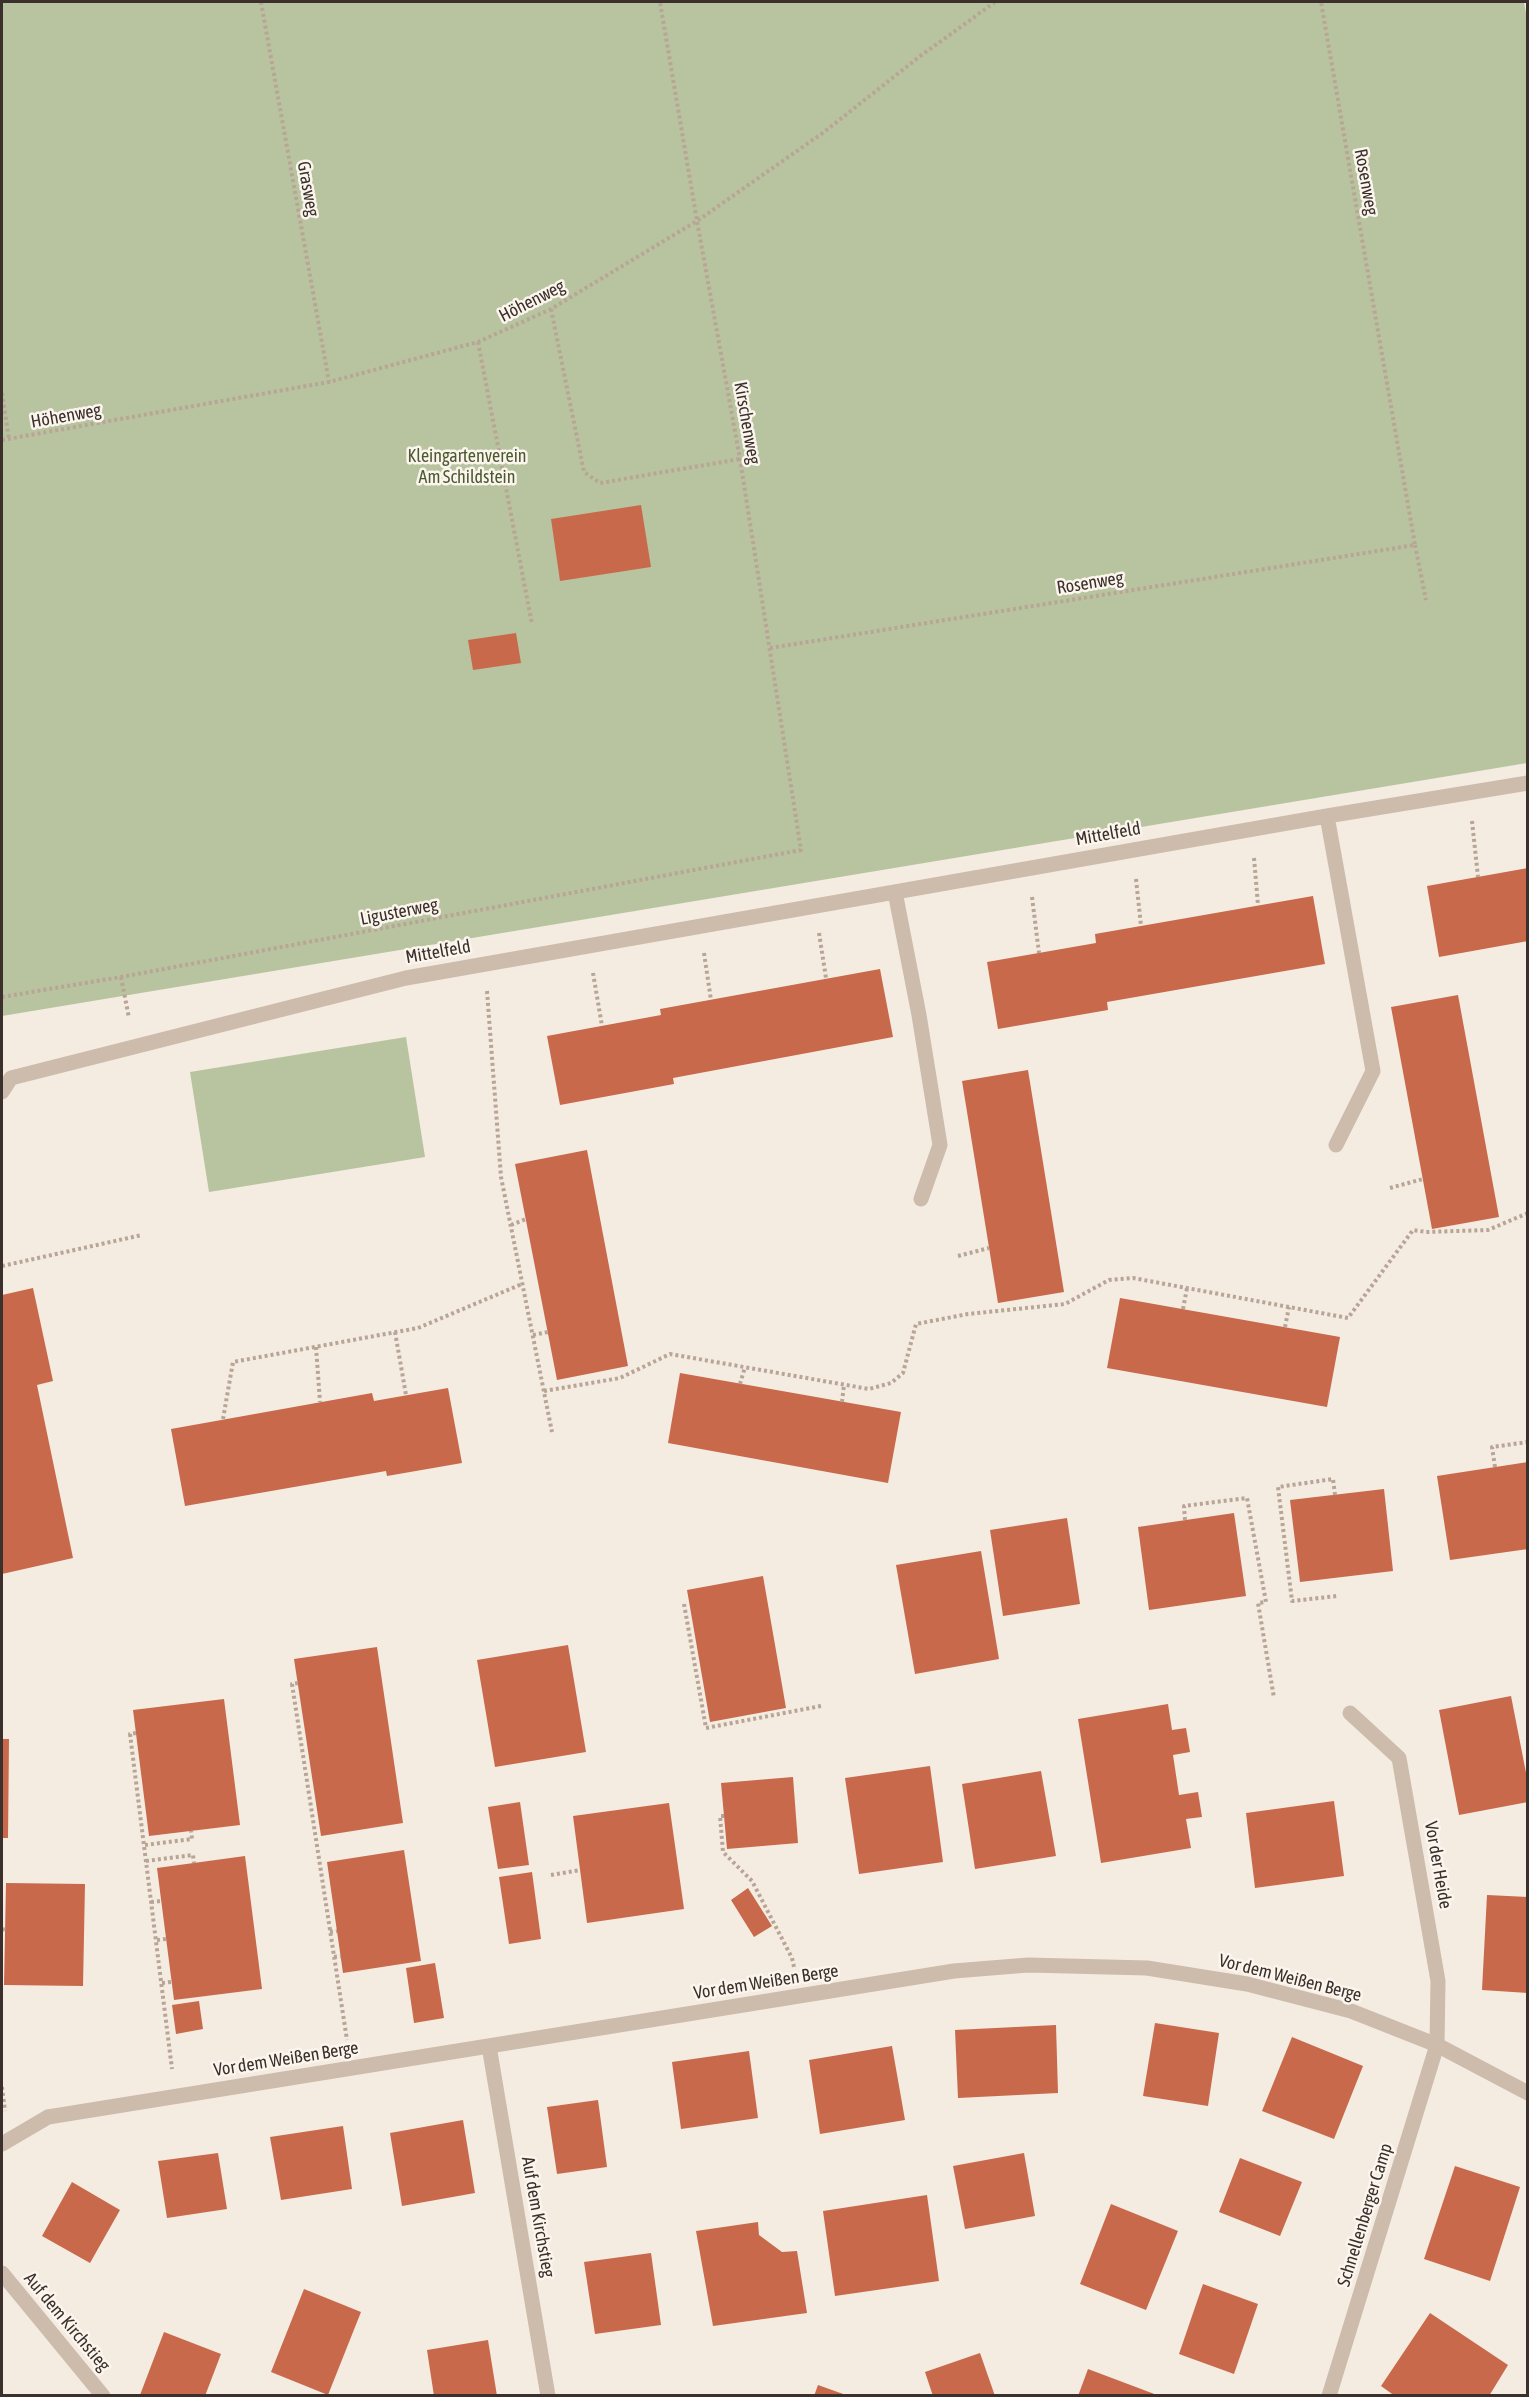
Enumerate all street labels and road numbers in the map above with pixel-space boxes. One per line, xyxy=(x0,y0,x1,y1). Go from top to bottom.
street label: Rosenweg xyxy=(1350,147,1382,217)
street label: Grasweg xyxy=(293,160,323,218)
street label: Höhenweg xyxy=(495,275,569,327)
street label: Kirschenweg xyxy=(729,380,765,466)
street label: Höhenweg xyxy=(29,399,103,433)
street label: Rosenweg xyxy=(1055,567,1125,599)
street label: Mittelfeld xyxy=(1074,818,1142,850)
street label: Ligusterweg xyxy=(358,894,440,930)
street label: Mittelfeld xyxy=(404,936,472,968)
street label: Vor der Heide xyxy=(1420,1820,1456,1910)
street label: Vor dem Weißen Berge xyxy=(1216,1950,1364,2006)
street label: Vor dem Weißen Berge xyxy=(692,1960,840,2004)
street label: Vor dem Weißen Berge xyxy=(212,2037,360,2081)
street label: Schnellenberger Camp xyxy=(1333,2141,1397,2289)
street label: Auf dem Kirchstieg xyxy=(517,2155,559,2279)
street label: Auf dem Kirchstieg xyxy=(19,2268,115,2376)

